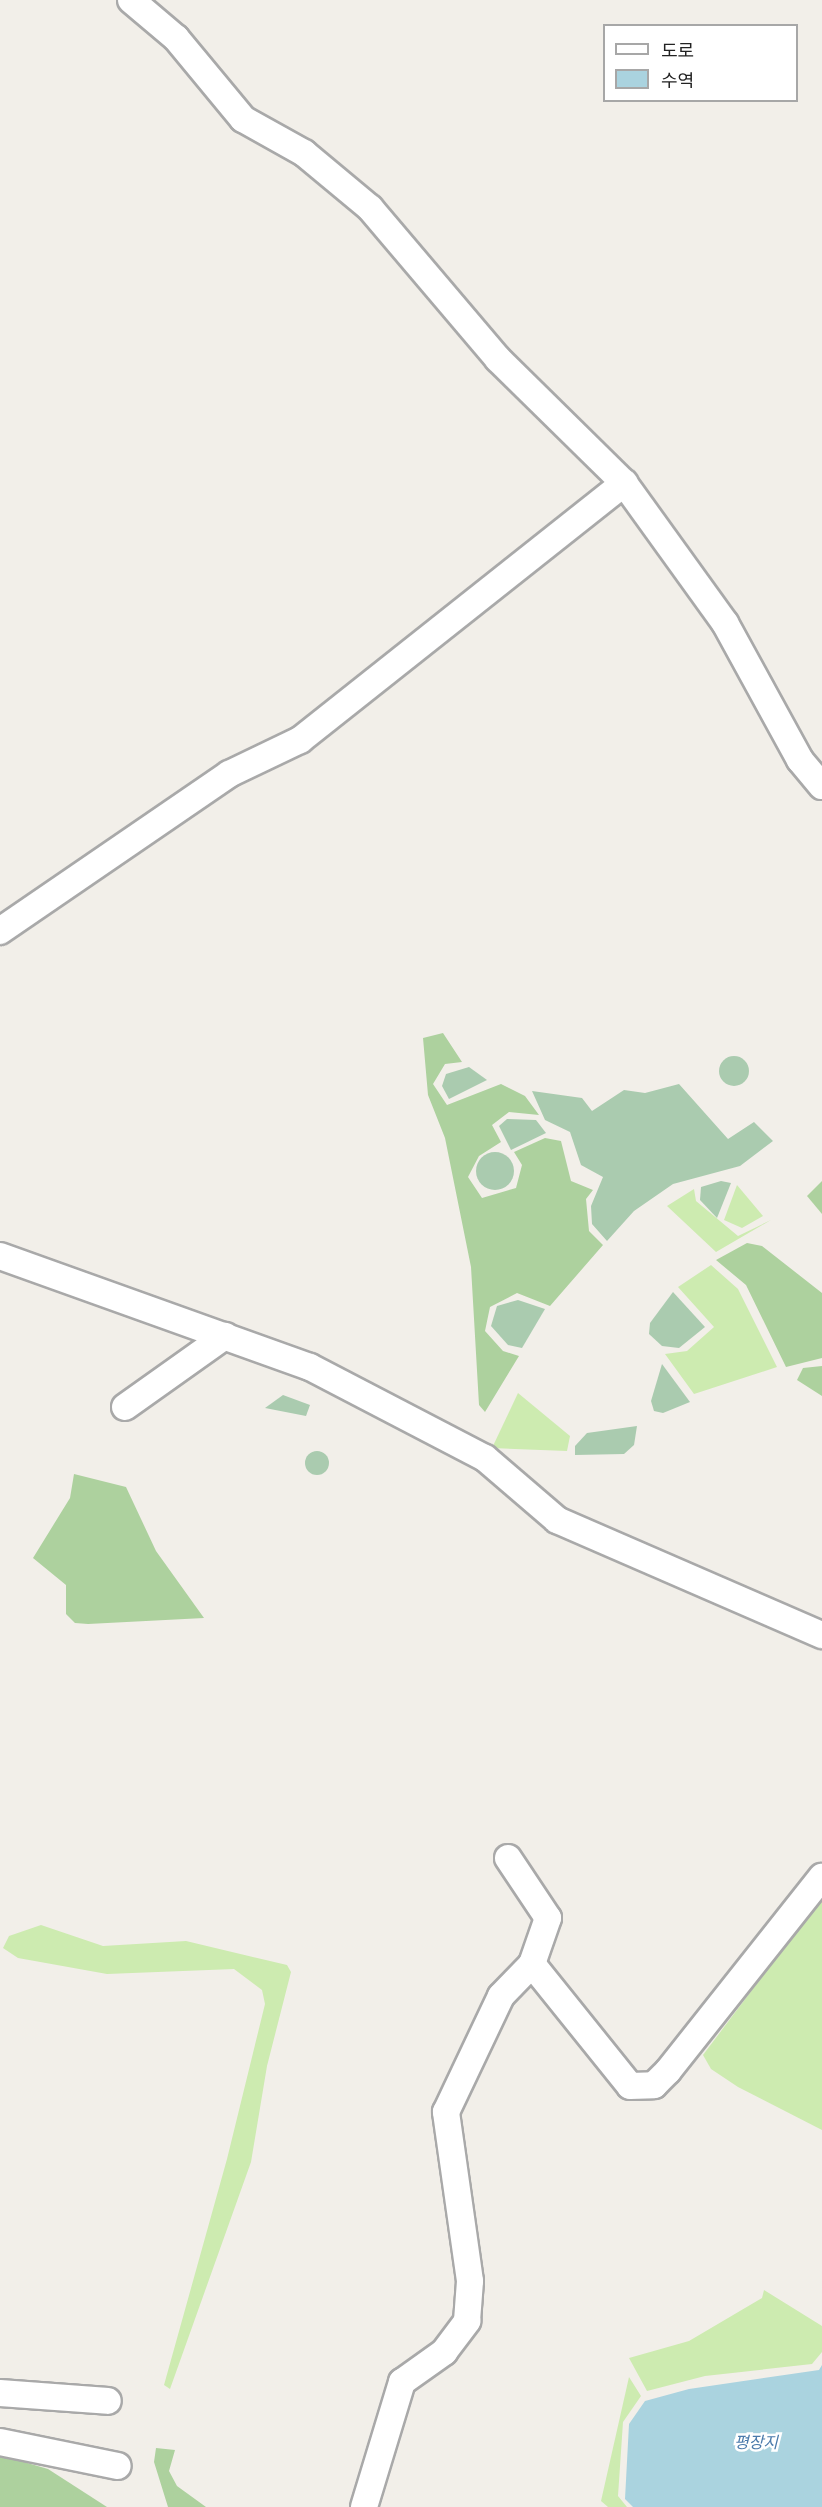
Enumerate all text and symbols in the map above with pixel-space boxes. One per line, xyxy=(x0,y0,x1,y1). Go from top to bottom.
legend xyxy=(603,24,798,102)
text: 도로 xyxy=(661,40,694,62)
text: 수역 xyxy=(661,70,694,92)
water label: 평장지 xyxy=(734,2433,778,2453)

